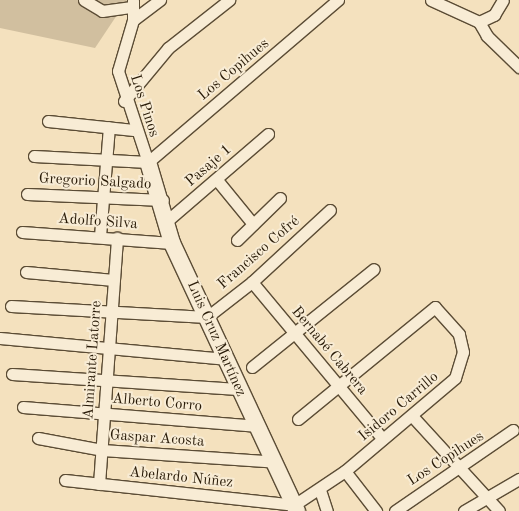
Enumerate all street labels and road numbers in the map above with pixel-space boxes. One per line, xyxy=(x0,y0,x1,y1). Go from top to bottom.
street label: Los Copihues xyxy=(195,35,273,105)
street label: Los Pinos xyxy=(125,73,163,139)
street label: Pasaje 1 xyxy=(182,141,236,191)
street label: Gregorio Salgado xyxy=(38,170,152,194)
street label: Adolfo Silva xyxy=(58,210,138,234)
street label: Francisco Cofré xyxy=(214,213,304,293)
street label: Luis Cruz Martínez xyxy=(182,278,250,400)
street label: Almirante Latorre xyxy=(80,300,106,420)
street label: Bernabé Cabrera xyxy=(287,303,371,399)
street label: Isidoro Carrillo xyxy=(355,368,443,446)
street label: Alberto Corro xyxy=(111,390,203,416)
street label: Gaspar Acosta xyxy=(109,427,205,451)
street label: Los Copihues xyxy=(405,428,487,490)
street label: Abelardo Núñez xyxy=(128,464,234,492)

